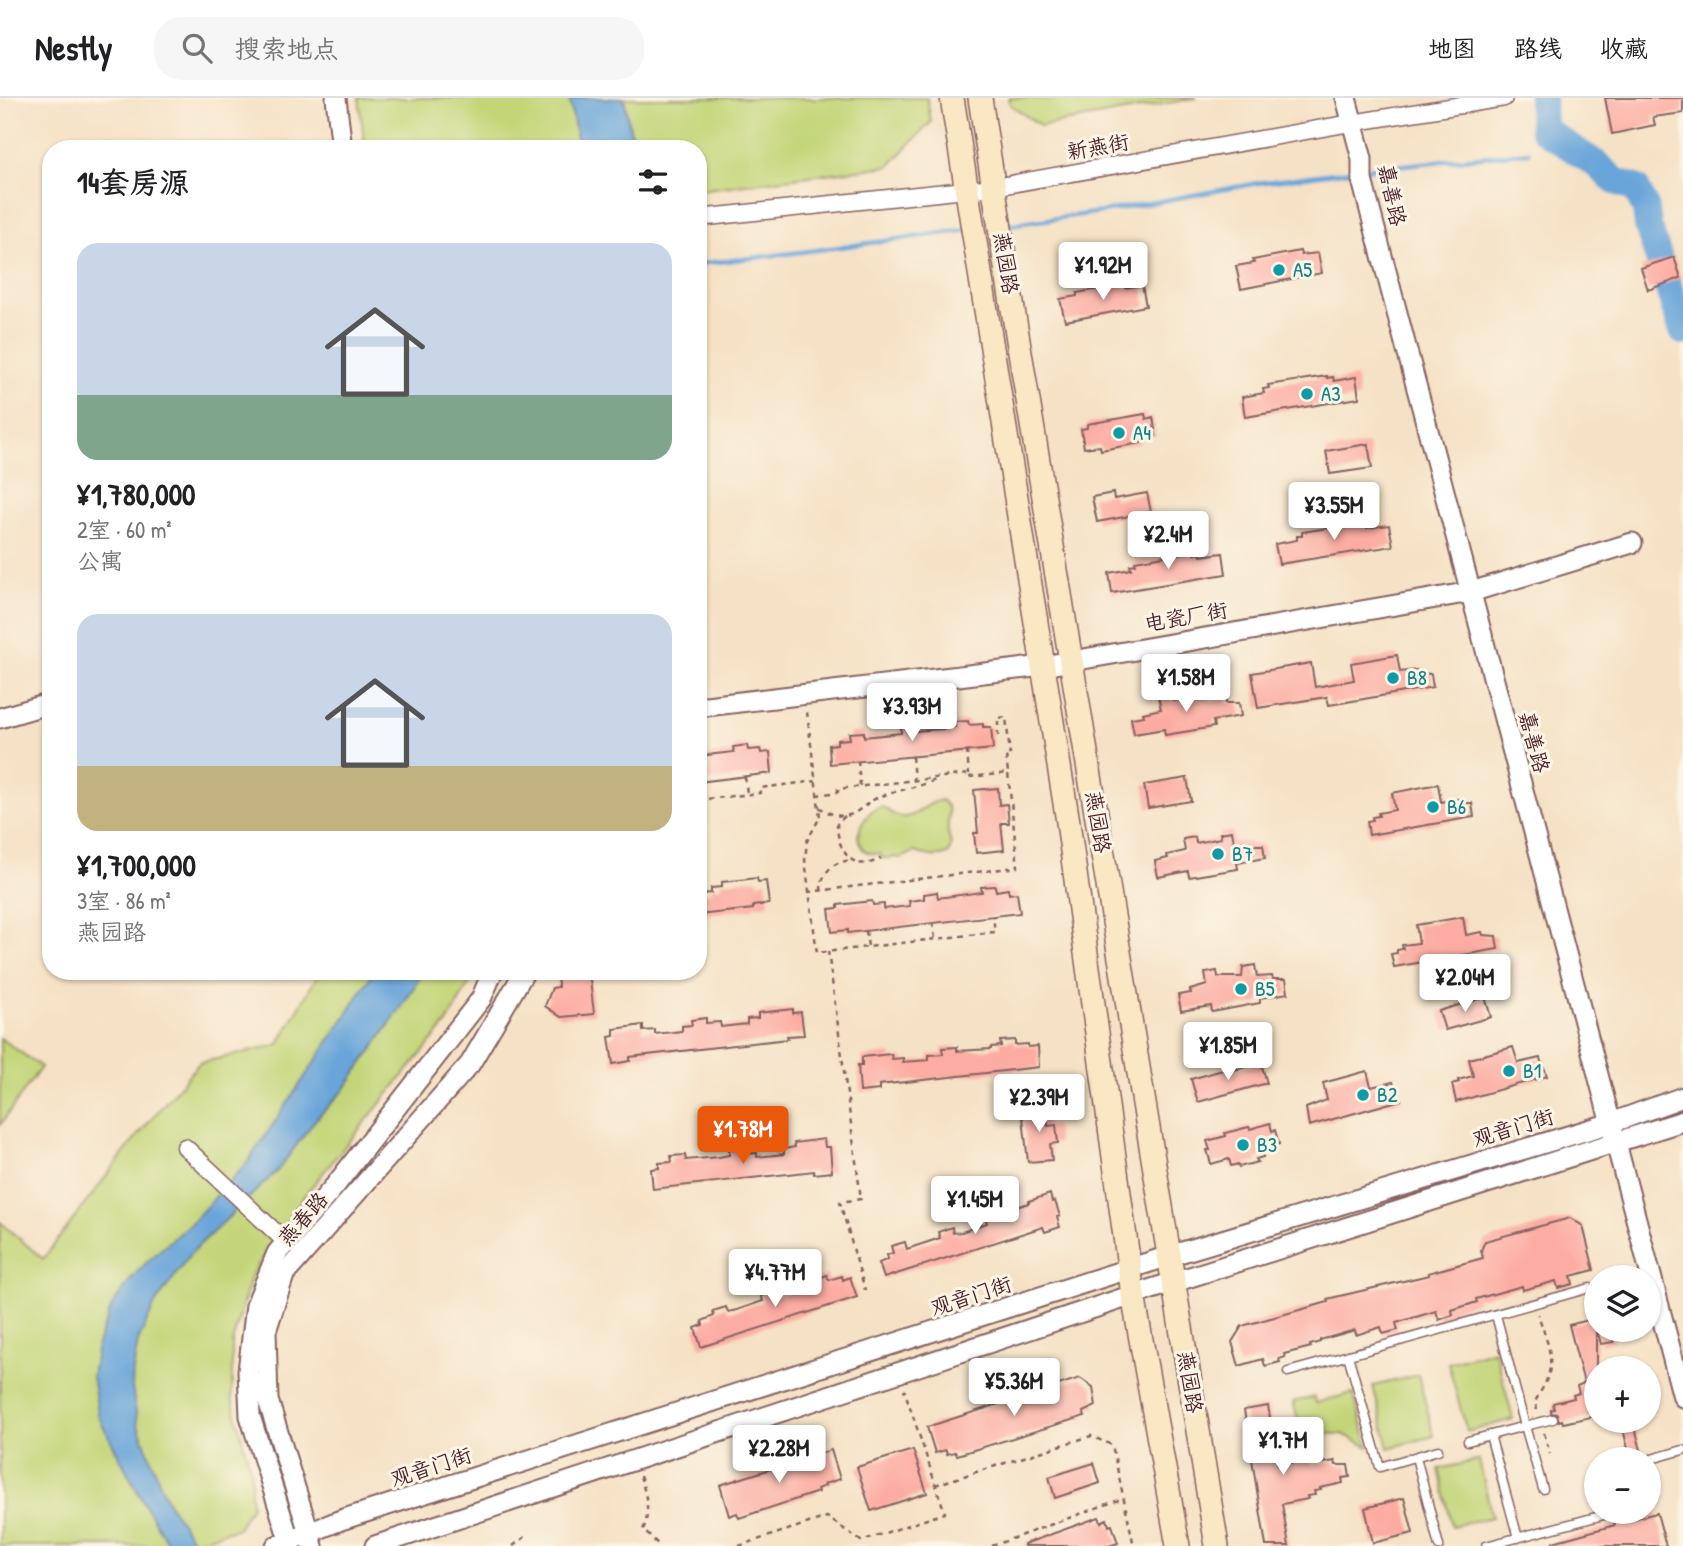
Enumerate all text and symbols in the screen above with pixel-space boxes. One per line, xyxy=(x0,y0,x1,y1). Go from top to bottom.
search box xyxy=(154,17,644,80)
text: Nestly xyxy=(35,26,112,70)
icon: search xyxy=(178,29,216,67)
text: 搜索地点 xyxy=(234,31,339,66)
text: 地图 xyxy=(1428,32,1476,64)
text: 路线 xyxy=(1514,32,1562,64)
text: 收藏 xyxy=(1600,32,1648,64)
street label: 新燕街 xyxy=(1064,127,1131,166)
street label: 嘉善路 xyxy=(1372,161,1413,229)
text: 14套房源 xyxy=(77,162,189,202)
icon: filters xyxy=(634,163,672,201)
street label: 燕园路 xyxy=(987,230,1026,296)
pin: ¥1.92M xyxy=(1046,242,1160,302)
text: ¥1.92M xyxy=(1075,249,1131,280)
place label: A5 xyxy=(1293,255,1312,284)
marker: A5 xyxy=(1271,262,1287,278)
icon: home xyxy=(312,289,438,415)
place label: A3 xyxy=(1321,379,1341,408)
marker: A3 xyxy=(1299,386,1315,402)
place label: A4 xyxy=(1133,418,1151,447)
marker: A4 xyxy=(1111,425,1127,441)
text: ¥1,780,000 xyxy=(77,474,196,514)
pin: ¥3.55M xyxy=(1277,482,1391,542)
text: ¥3.55M xyxy=(1304,489,1364,520)
pin: ¥2.4M xyxy=(1119,512,1217,571)
text: 2室 · 60 m² xyxy=(77,514,172,545)
text: ¥2.4M xyxy=(1144,518,1192,549)
text: 公寓 xyxy=(77,545,123,576)
street label: 电瓷厂街 xyxy=(1142,595,1230,638)
pin: ¥1.58M xyxy=(1129,654,1243,714)
icon: home xyxy=(312,660,438,786)
text: ¥1.58M xyxy=(1157,661,1215,692)
place label: B8 xyxy=(1407,663,1427,692)
marker: B8 xyxy=(1385,670,1401,686)
pin: ¥3.93M xyxy=(855,684,969,743)
text: ¥3.93M xyxy=(883,690,941,721)
street label: 嘉善路 xyxy=(1512,708,1557,776)
street label: 燕园路 xyxy=(1079,789,1118,855)
place label: B6 xyxy=(1447,792,1466,821)
marker: B6 xyxy=(1425,799,1441,815)
place label: B7 xyxy=(1232,839,1253,868)
text: ¥1,700,000 xyxy=(77,845,196,885)
marker: B7 xyxy=(1210,846,1226,862)
text: 3室 · 86 m² xyxy=(77,885,171,916)
text: 燕园路 xyxy=(77,916,146,947)
pin: ¥2.04M xyxy=(1408,954,1522,1014)
text: ¥2.04M xyxy=(1436,961,1494,992)
place label: B5 xyxy=(1255,974,1275,1003)
marker: B5 xyxy=(1233,981,1249,997)
pin: ¥1.85M xyxy=(1171,1023,1285,1082)
text: ¥1.85M xyxy=(1199,1029,1257,1060)
place label: B1 xyxy=(1523,1056,1541,1085)
marker: B1 xyxy=(1501,1063,1517,1079)
pin: ¥2.39M xyxy=(982,1074,1096,1134)
place label: B2 xyxy=(1377,1080,1398,1109)
text: ¥2.39M xyxy=(1010,1081,1068,1112)
marker: B2 xyxy=(1355,1087,1371,1103)
street label: 观音门街 xyxy=(1468,1101,1557,1154)
pin: ¥1.78M xyxy=(686,1107,800,1166)
text: ¥1.78M xyxy=(714,1113,772,1144)
place label: B3 xyxy=(1257,1130,1277,1159)
marker: B3 xyxy=(1235,1137,1251,1153)
pin: ¥1.45M xyxy=(918,1176,1032,1236)
text: ¥1.45M xyxy=(947,1183,1003,1214)
street label: 燕春路 xyxy=(271,1185,334,1252)
pin: ¥4.77M xyxy=(718,1250,832,1309)
text: ¥4.77M xyxy=(745,1256,805,1287)
map controls xyxy=(1584,1265,1661,1524)
button: layers xyxy=(1584,1265,1661,1342)
street label: 观音门街 xyxy=(926,1269,1015,1322)
street label: 燕园路 xyxy=(1171,1349,1210,1415)
button: + xyxy=(1584,1356,1661,1433)
pin: ¥5.36M xyxy=(957,1358,1071,1418)
text: ¥5.36M xyxy=(985,1365,1043,1396)
pin: ¥1.7M xyxy=(1234,1418,1332,1477)
text: ¥1.7M xyxy=(1258,1424,1308,1455)
pin: ¥2.28M xyxy=(722,1426,836,1485)
text: ¥2.28M xyxy=(749,1432,809,1463)
street label: 观音门街 xyxy=(386,1440,475,1493)
button: − xyxy=(1584,1447,1661,1524)

